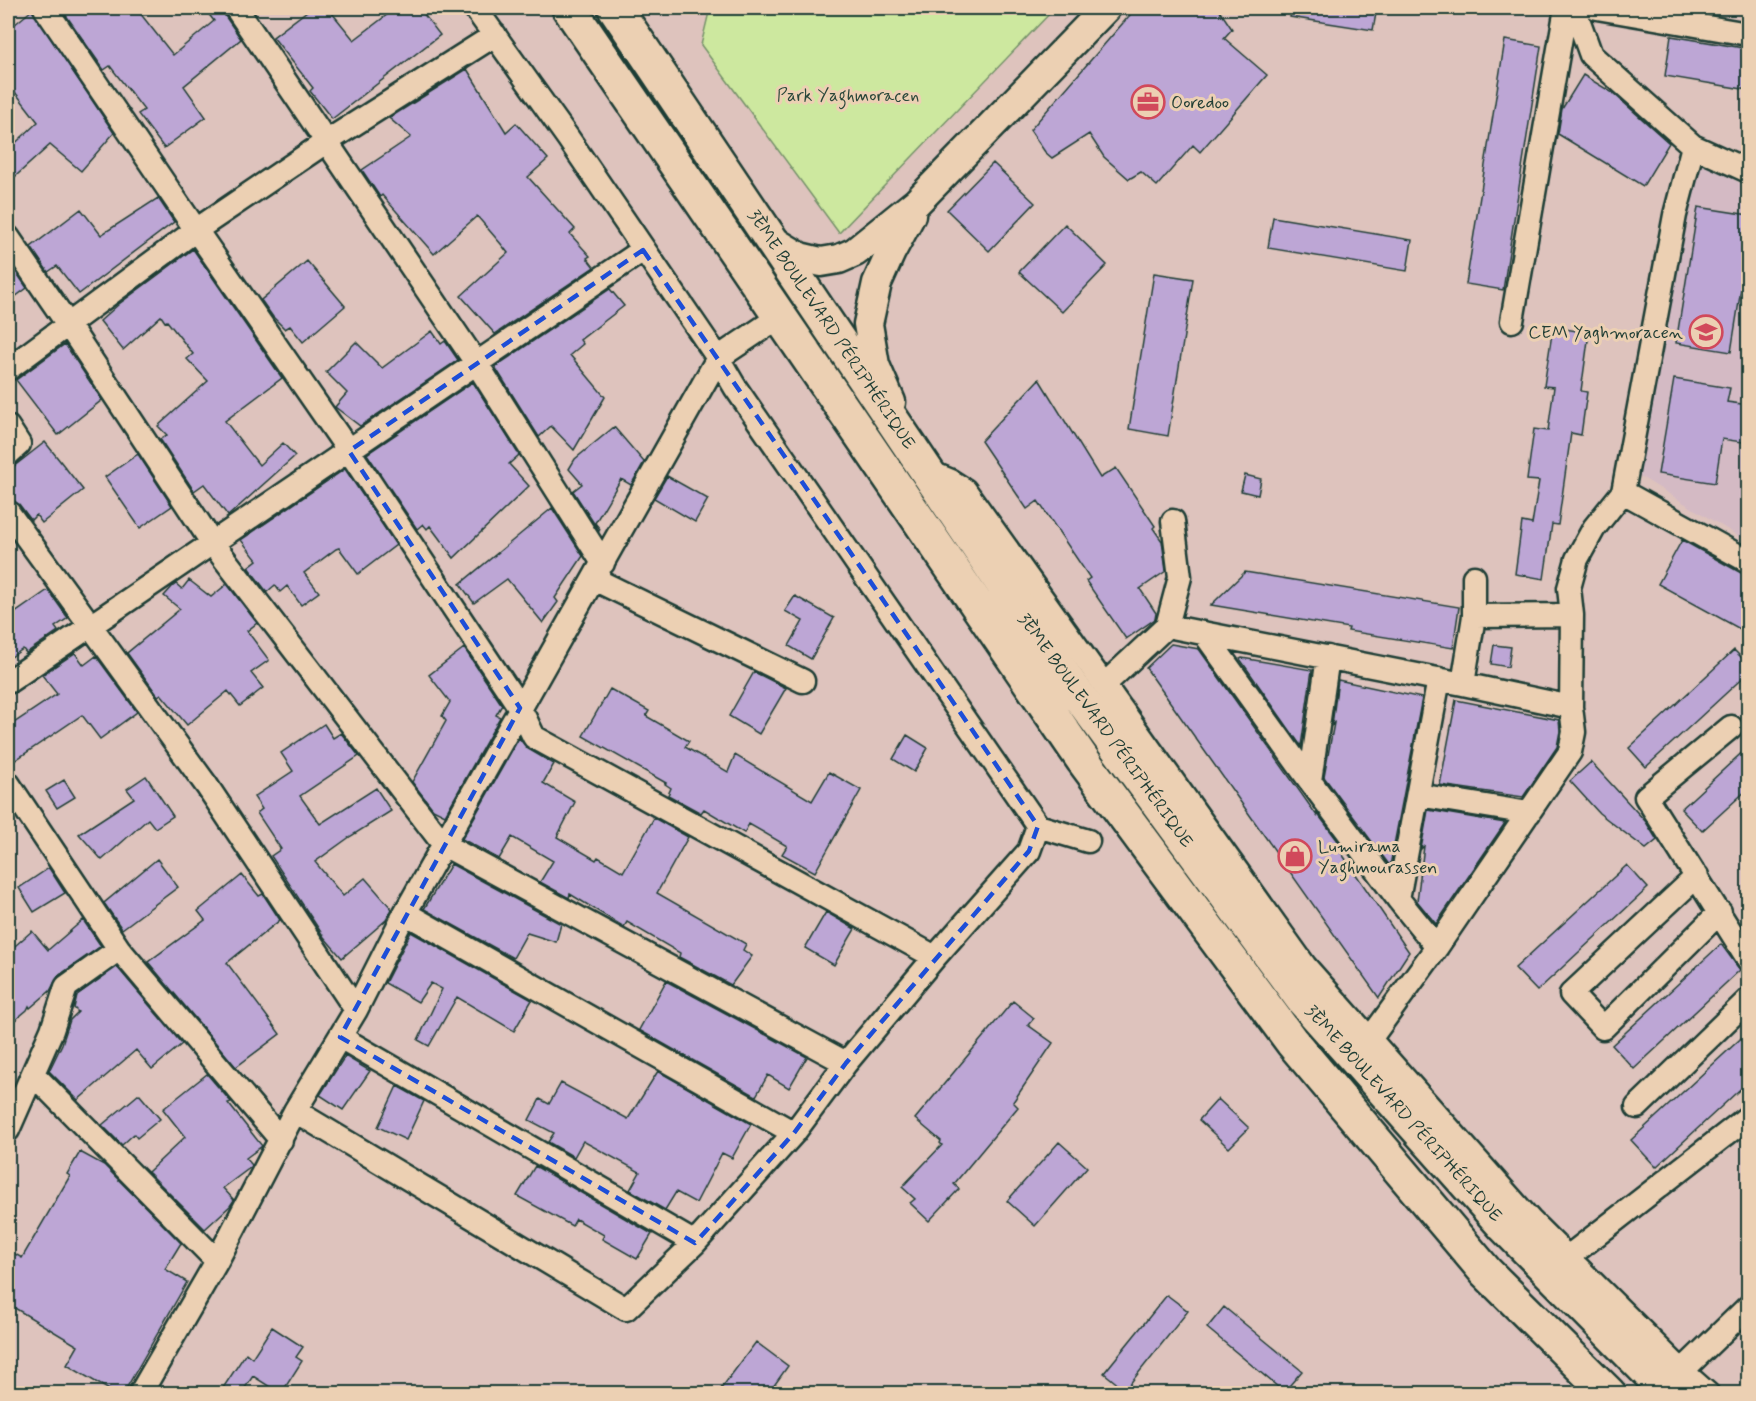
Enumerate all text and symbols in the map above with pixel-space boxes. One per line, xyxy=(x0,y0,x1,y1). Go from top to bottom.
park label: Park Yaghmoracen xyxy=(777,84,919,110)
office icon: Ooredoo xyxy=(1130,84,1166,120)
place label: Ooredoo xyxy=(1171,91,1229,115)
street label: 3ÈME BOULEVARD PÉRIPHÉRIQUE xyxy=(742,205,921,454)
school or university icon: CEM Yaghmoracen xyxy=(1688,314,1724,350)
place label: CEM Yaghmoracen xyxy=(1528,321,1683,345)
street label: 3ÈME BOULEVARD PÉRIPHÉRIQUE xyxy=(1012,609,1198,853)
place label: Lumirama Yaghmourassen xyxy=(1318,835,1438,882)
shop icon: Lumirama Yaghmourassen xyxy=(1277,838,1313,874)
street label: 3ÈME BOULEVARD PÉRIPHÉRIQUE xyxy=(1299,1000,1507,1227)

